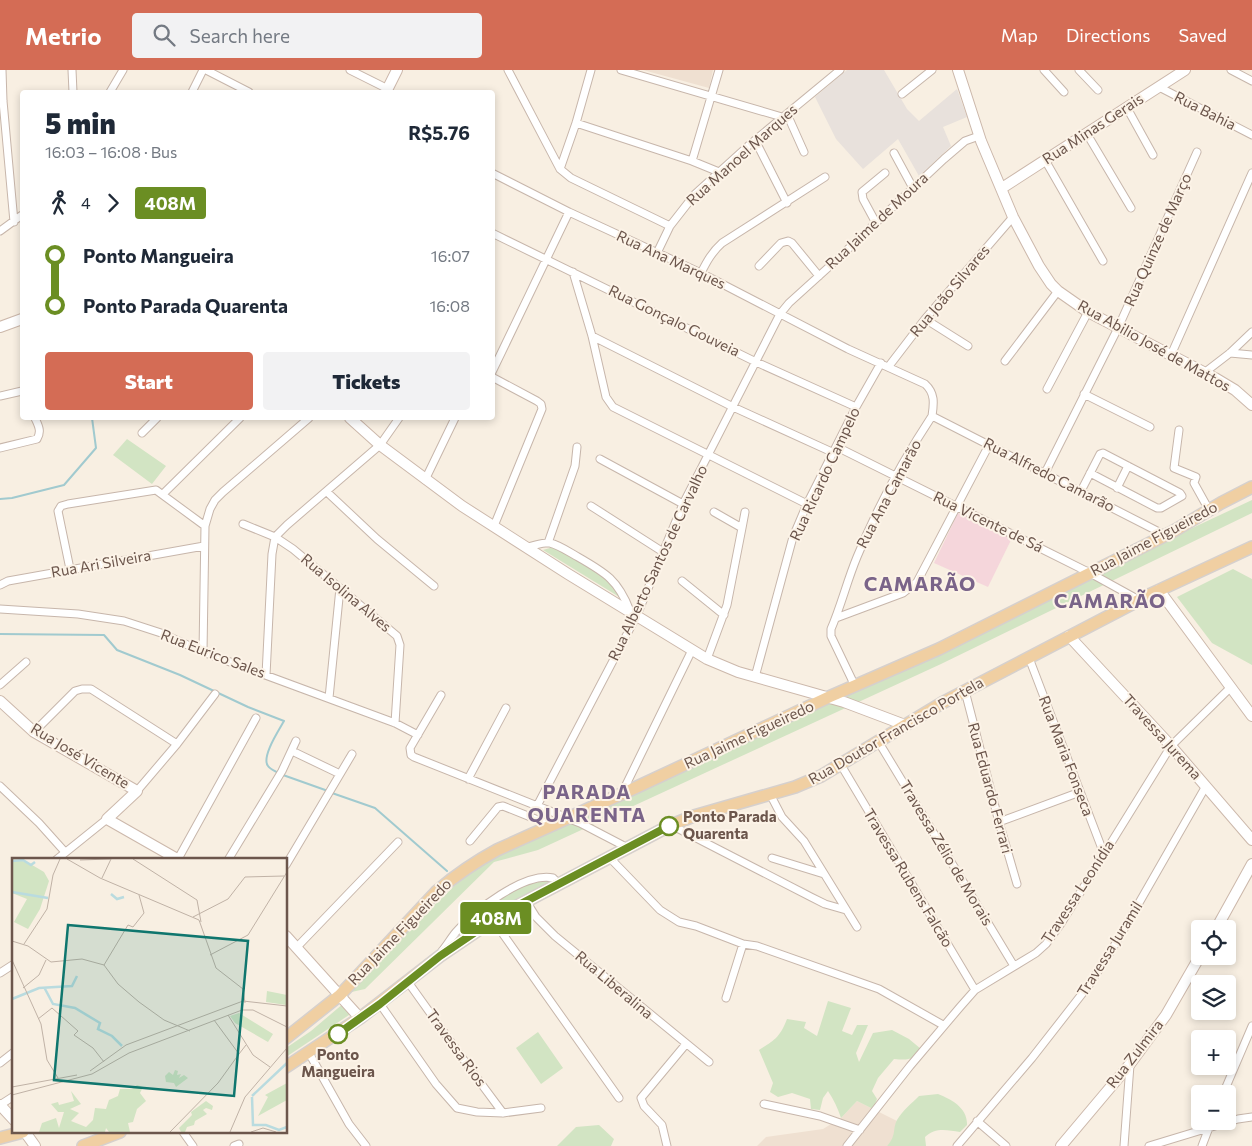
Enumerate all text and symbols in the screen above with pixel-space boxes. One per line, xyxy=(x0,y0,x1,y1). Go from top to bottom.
search box xyxy=(132,13,482,58)
text: Metrio xyxy=(25,21,102,50)
icon: search xyxy=(150,21,178,49)
text: Search here xyxy=(190,24,290,47)
text: Map xyxy=(1001,24,1038,46)
text: Directions xyxy=(1066,24,1150,46)
text: Saved xyxy=(1178,24,1227,46)
street label: Rua Bahia xyxy=(1172,87,1239,133)
street label: Rua Minas Gerais xyxy=(1039,89,1146,167)
street label: Rua Manoel Marques xyxy=(682,100,801,209)
text: 5 min xyxy=(45,106,116,140)
text: R$5.76 xyxy=(408,121,470,144)
text: 16:03 – 16:08 · Bus xyxy=(45,142,177,161)
street label: Rua Jaime de Moura xyxy=(821,168,931,272)
street label: Rua Quinze de Março xyxy=(1120,170,1195,309)
icon: walk xyxy=(45,189,73,217)
icon: forward xyxy=(99,189,127,217)
text: 408M xyxy=(145,192,196,214)
text: 4 xyxy=(81,193,91,212)
street label: Rua Ana Marques xyxy=(614,226,729,292)
street label: Rua João Silvares xyxy=(906,241,993,340)
text: Ponto Mangueira xyxy=(83,244,234,267)
text: 16:07 xyxy=(431,246,470,265)
street label: Rua Gonçalo Gouveia xyxy=(606,280,743,360)
text: Ponto Parada Quarenta xyxy=(83,294,288,317)
text: 16:08 xyxy=(430,296,470,315)
street label: Rua Abilio José de Mattos xyxy=(1075,296,1234,395)
button: Start xyxy=(45,352,253,410)
button: Tickets xyxy=(263,352,470,410)
street label: Rua Ricardo Campelo xyxy=(785,404,863,543)
street label: Rua Alfredo Camarão xyxy=(981,433,1118,515)
street label: Rua Ana Camarão xyxy=(852,436,924,551)
street label: Rua Alberto Santos de Carvalho xyxy=(604,462,710,663)
street label: Rua Vicente de Sá xyxy=(931,487,1046,555)
street label: Rua Jaime Figueiredo xyxy=(1087,497,1220,579)
street label: Rua Ari Silveira xyxy=(49,545,152,581)
street label: Rua Isolina Alves xyxy=(298,549,396,635)
district label: CAMARÃO xyxy=(864,571,976,595)
district label: CAMARÃO xyxy=(1054,588,1166,612)
street label: Rua Eurico Sales xyxy=(158,625,268,681)
street label: Rua Doutor Francisco Portela xyxy=(805,673,986,788)
street label: Travessa Jurema xyxy=(1120,690,1206,783)
street label: Rua Maria Fonseca xyxy=(1036,693,1098,818)
street label: Rua Jaime Figueiredo xyxy=(681,696,816,772)
street label: Rua José Vicente xyxy=(28,719,133,792)
street label: Rua Eduardo Ferrari xyxy=(965,720,1017,855)
street label: Travessa Zélio de Morais xyxy=(896,777,997,928)
district label: PARADA QUARENTA xyxy=(528,779,646,826)
street label: Travessa Rubens Falcão xyxy=(860,805,958,950)
place label: Ponto Parada Quarenta xyxy=(683,807,777,842)
marker: Ponto Parada Quarenta xyxy=(659,816,679,836)
street label: Travessa Leonídia xyxy=(1037,836,1117,947)
inset map xyxy=(12,858,288,1134)
street label: Rua Jaime Figueiredo xyxy=(344,874,455,988)
street label: Travessa Juramil xyxy=(1073,898,1146,999)
line badge: 408M xyxy=(461,902,531,934)
text: 408M xyxy=(470,907,522,929)
map controls xyxy=(1191,920,1236,1130)
button: locate xyxy=(1191,920,1236,965)
street label: Rua Liberalina xyxy=(572,946,657,1022)
button: layers xyxy=(1191,975,1236,1020)
street label: Travessa Rios xyxy=(423,1005,491,1090)
street label: Rua Zulmira xyxy=(1102,1016,1167,1091)
marker: Ponto Mangueira xyxy=(328,1024,348,1044)
button: + xyxy=(1191,1030,1236,1075)
place label: Ponto Mangueira xyxy=(301,1045,375,1080)
button: − xyxy=(1191,1085,1236,1130)

